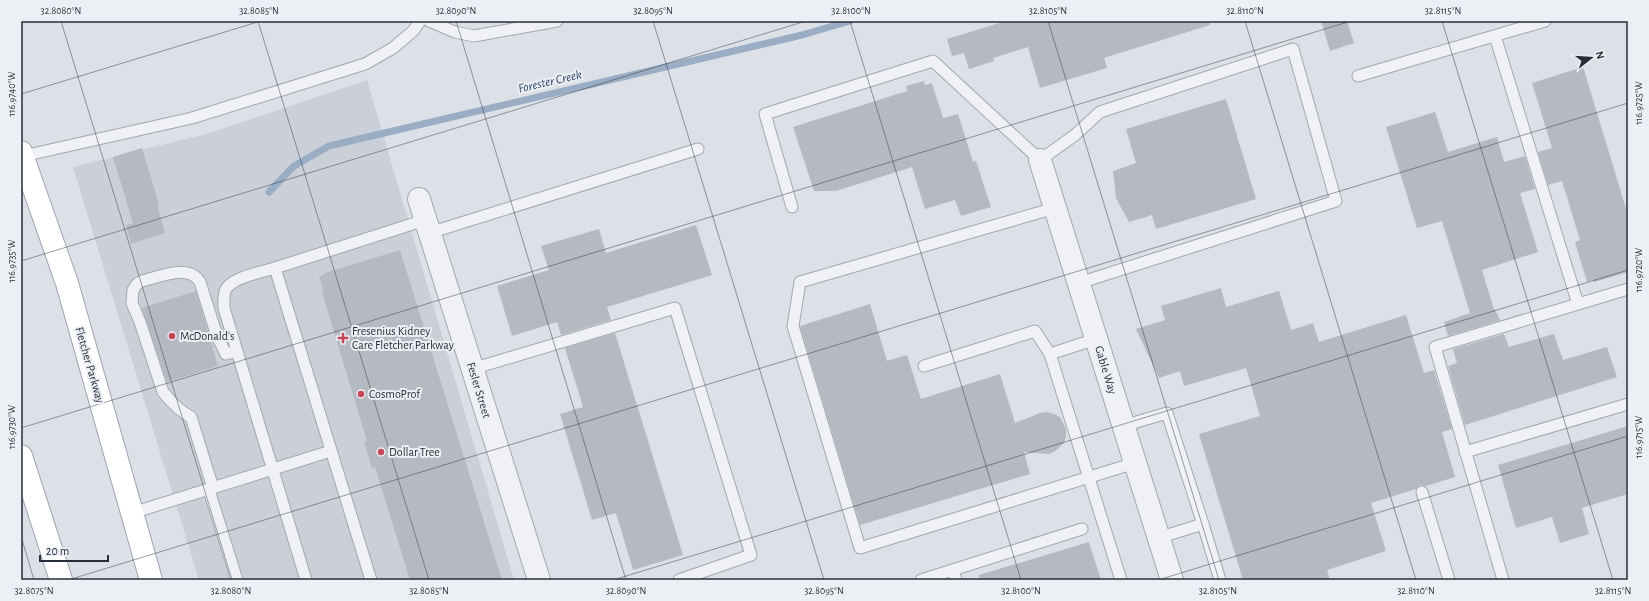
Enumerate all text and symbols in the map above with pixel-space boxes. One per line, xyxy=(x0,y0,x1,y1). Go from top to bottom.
text: 32.8080°N xyxy=(41,6,81,16)
text: 32.8085°N xyxy=(239,6,279,16)
text: 32.8090°N xyxy=(436,6,476,16)
text: 32.8095°N xyxy=(633,6,673,16)
text: 32.8100°N xyxy=(831,6,871,16)
text: 32.8105°N xyxy=(1029,6,1067,16)
text: 32.8110°N xyxy=(1226,6,1264,16)
text: 32.8115°N xyxy=(1425,6,1461,16)
north arrow xyxy=(1571,38,1611,78)
text: N xyxy=(1594,50,1606,60)
water label: Forester Creek xyxy=(517,68,583,96)
text: 116.9740°W xyxy=(7,72,17,116)
text: 116.9725°W xyxy=(1634,81,1644,125)
text: 116.9735°W xyxy=(7,239,17,283)
text: 116.9720°W xyxy=(1634,248,1644,292)
place label: Fresenius Kidney Care Fletcher Parkway xyxy=(352,325,454,352)
street label: Fletcher Parkway xyxy=(72,326,107,405)
place label: McDonald's xyxy=(180,330,234,342)
marker: McDonald's xyxy=(167,331,177,341)
marker: Fresenius Kidney Care Fletcher Parkway xyxy=(337,332,349,344)
street label: Gable Way xyxy=(1092,344,1119,396)
street label: Fesler Street xyxy=(465,361,493,419)
place label: CosmoProf xyxy=(369,388,421,400)
marker: CosmoProf xyxy=(356,389,366,399)
text: 116.9730°W xyxy=(7,405,17,449)
text: 116.9715°W xyxy=(1634,416,1644,458)
place label: Dollar Tree xyxy=(389,446,440,458)
marker: Dollar Tree xyxy=(376,447,386,457)
scale bar xyxy=(40,537,108,563)
text: 20 m xyxy=(46,545,69,557)
text: 32.8075°N xyxy=(14,586,54,596)
text: 32.8080°N xyxy=(211,586,251,596)
text: 32.8085°N xyxy=(409,586,449,596)
text: 32.8090°N xyxy=(606,586,646,596)
text: 32.8095°N xyxy=(804,586,844,596)
text: 32.8100°N xyxy=(1001,586,1041,596)
text: 32.8105°N xyxy=(1199,586,1237,596)
text: 32.8110°N xyxy=(1397,586,1435,596)
text: 32.8115°N xyxy=(1595,586,1631,596)

